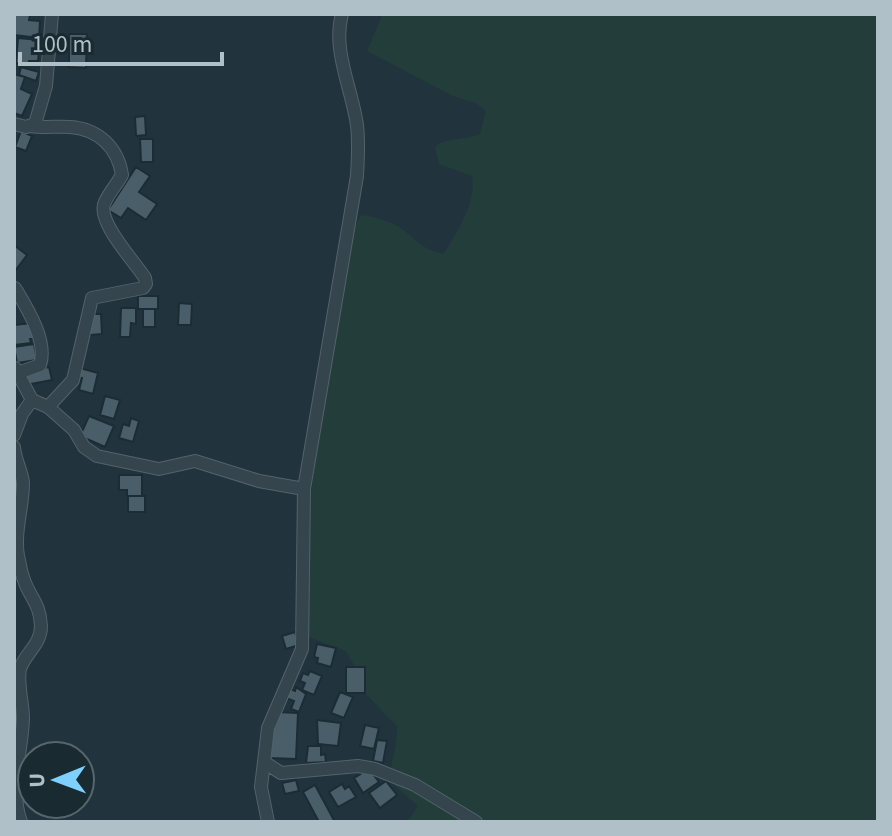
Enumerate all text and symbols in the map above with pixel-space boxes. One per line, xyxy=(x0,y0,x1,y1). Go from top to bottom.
scale bar xyxy=(20,16,222,66)
text: 100 m xyxy=(32,27,92,62)
north arrow xyxy=(16,740,96,820)
text: U xyxy=(21,773,53,788)

